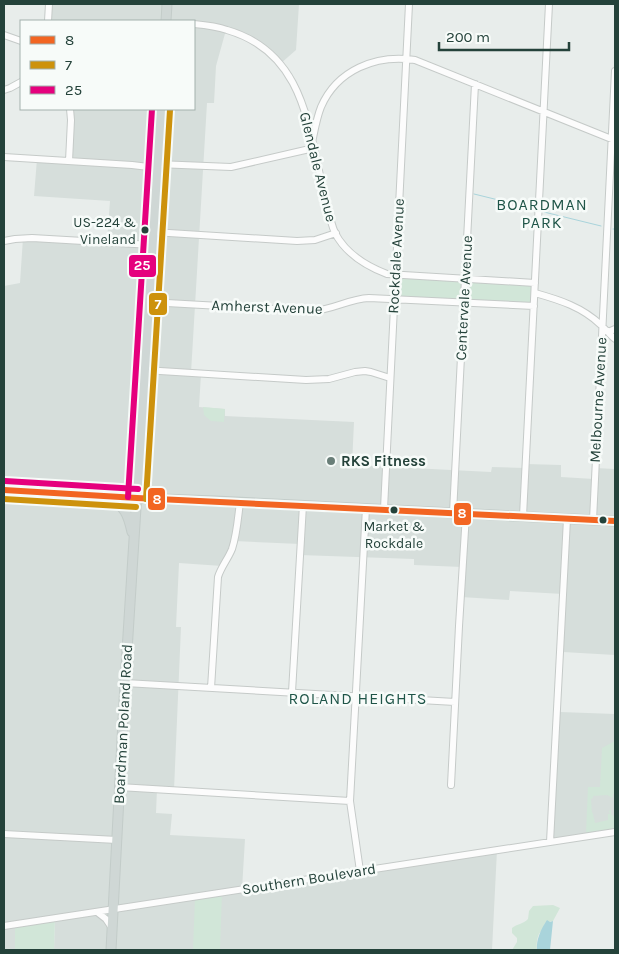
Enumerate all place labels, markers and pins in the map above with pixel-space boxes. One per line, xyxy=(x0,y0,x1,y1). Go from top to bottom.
place label: US-224 & Vineland xyxy=(73,214,136,248)
marker: US-224 & Vineland xyxy=(140,225,150,235)
place label: RKS Fitness xyxy=(341,452,426,470)
marker: RKS Fitness xyxy=(325,455,337,467)
marker: Market & Rockdale xyxy=(389,505,399,515)
unlabelled marker xyxy=(598,515,608,525)
place label: Market & Rockdale xyxy=(363,518,425,552)

